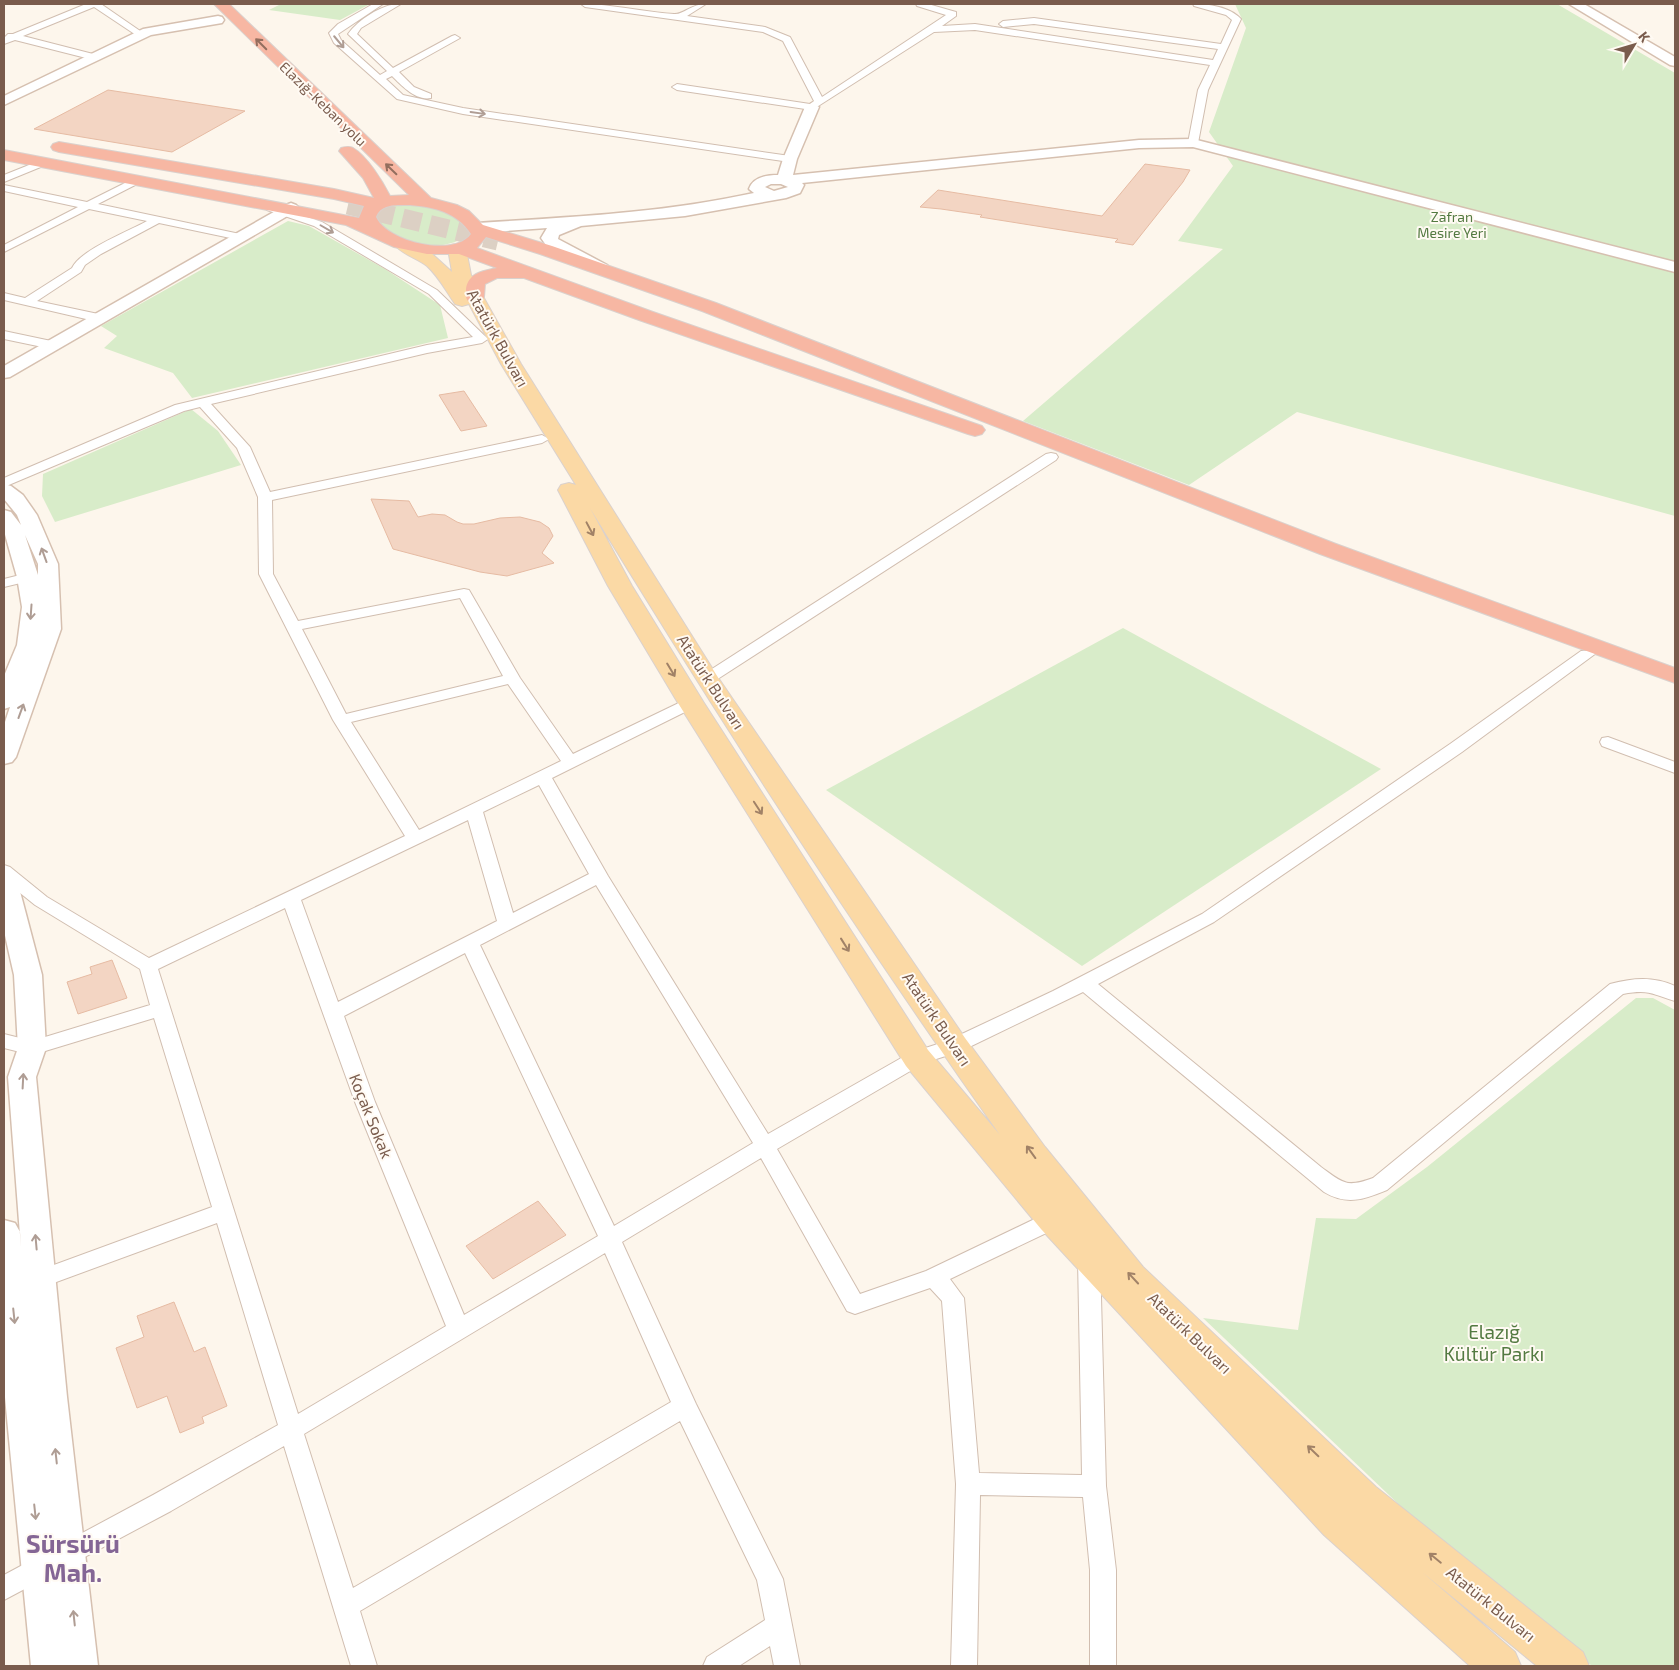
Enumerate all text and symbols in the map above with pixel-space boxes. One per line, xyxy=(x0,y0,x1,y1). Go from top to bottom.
north arrow xyxy=(1609,20,1659,70)
text: K xyxy=(1635,28,1654,46)
one-way arrow xyxy=(334,35,345,48)
one-way arrow xyxy=(255,38,268,50)
street label: Elazığ-Keban yolu xyxy=(276,58,370,149)
one-way arrow xyxy=(470,108,486,118)
one-way arrow xyxy=(384,163,397,175)
park label: Zafran Mesire Yeri xyxy=(1417,208,1487,241)
one-way arrow xyxy=(319,224,334,234)
street label: Atatürk Bulvarı xyxy=(464,286,533,390)
one-way arrow xyxy=(585,522,595,537)
one-way arrow xyxy=(39,547,48,563)
one-way arrow xyxy=(27,603,36,619)
street label: Atatürk Bulvarı xyxy=(674,631,749,733)
one-way arrow xyxy=(667,663,677,677)
one-way arrow xyxy=(17,704,26,720)
one-way arrow xyxy=(753,800,763,814)
one-way arrow xyxy=(841,937,851,951)
street label: Atatürk Bulvarı xyxy=(899,968,976,1069)
street label: Koçak Sokak xyxy=(345,1071,397,1161)
one-way arrow xyxy=(19,1073,28,1089)
one-way arrow xyxy=(1025,1146,1036,1159)
one-way arrow xyxy=(32,1234,41,1250)
one-way arrow xyxy=(1127,1272,1139,1284)
street label: Atatürk Bulvarı xyxy=(1145,1288,1236,1377)
one-way arrow xyxy=(9,1307,19,1323)
park label: Elazığ Kültür Parkı xyxy=(1444,1320,1544,1365)
one-way arrow xyxy=(1306,1445,1319,1457)
one-way arrow xyxy=(52,1449,61,1465)
one-way arrow xyxy=(30,1504,40,1520)
district label: Sürsürü Mah. xyxy=(26,1528,120,1587)
one-way arrow xyxy=(1429,1553,1442,1564)
street label: Atatürk Bulvarı xyxy=(1443,1562,1540,1645)
one-way arrow xyxy=(69,1610,79,1626)

